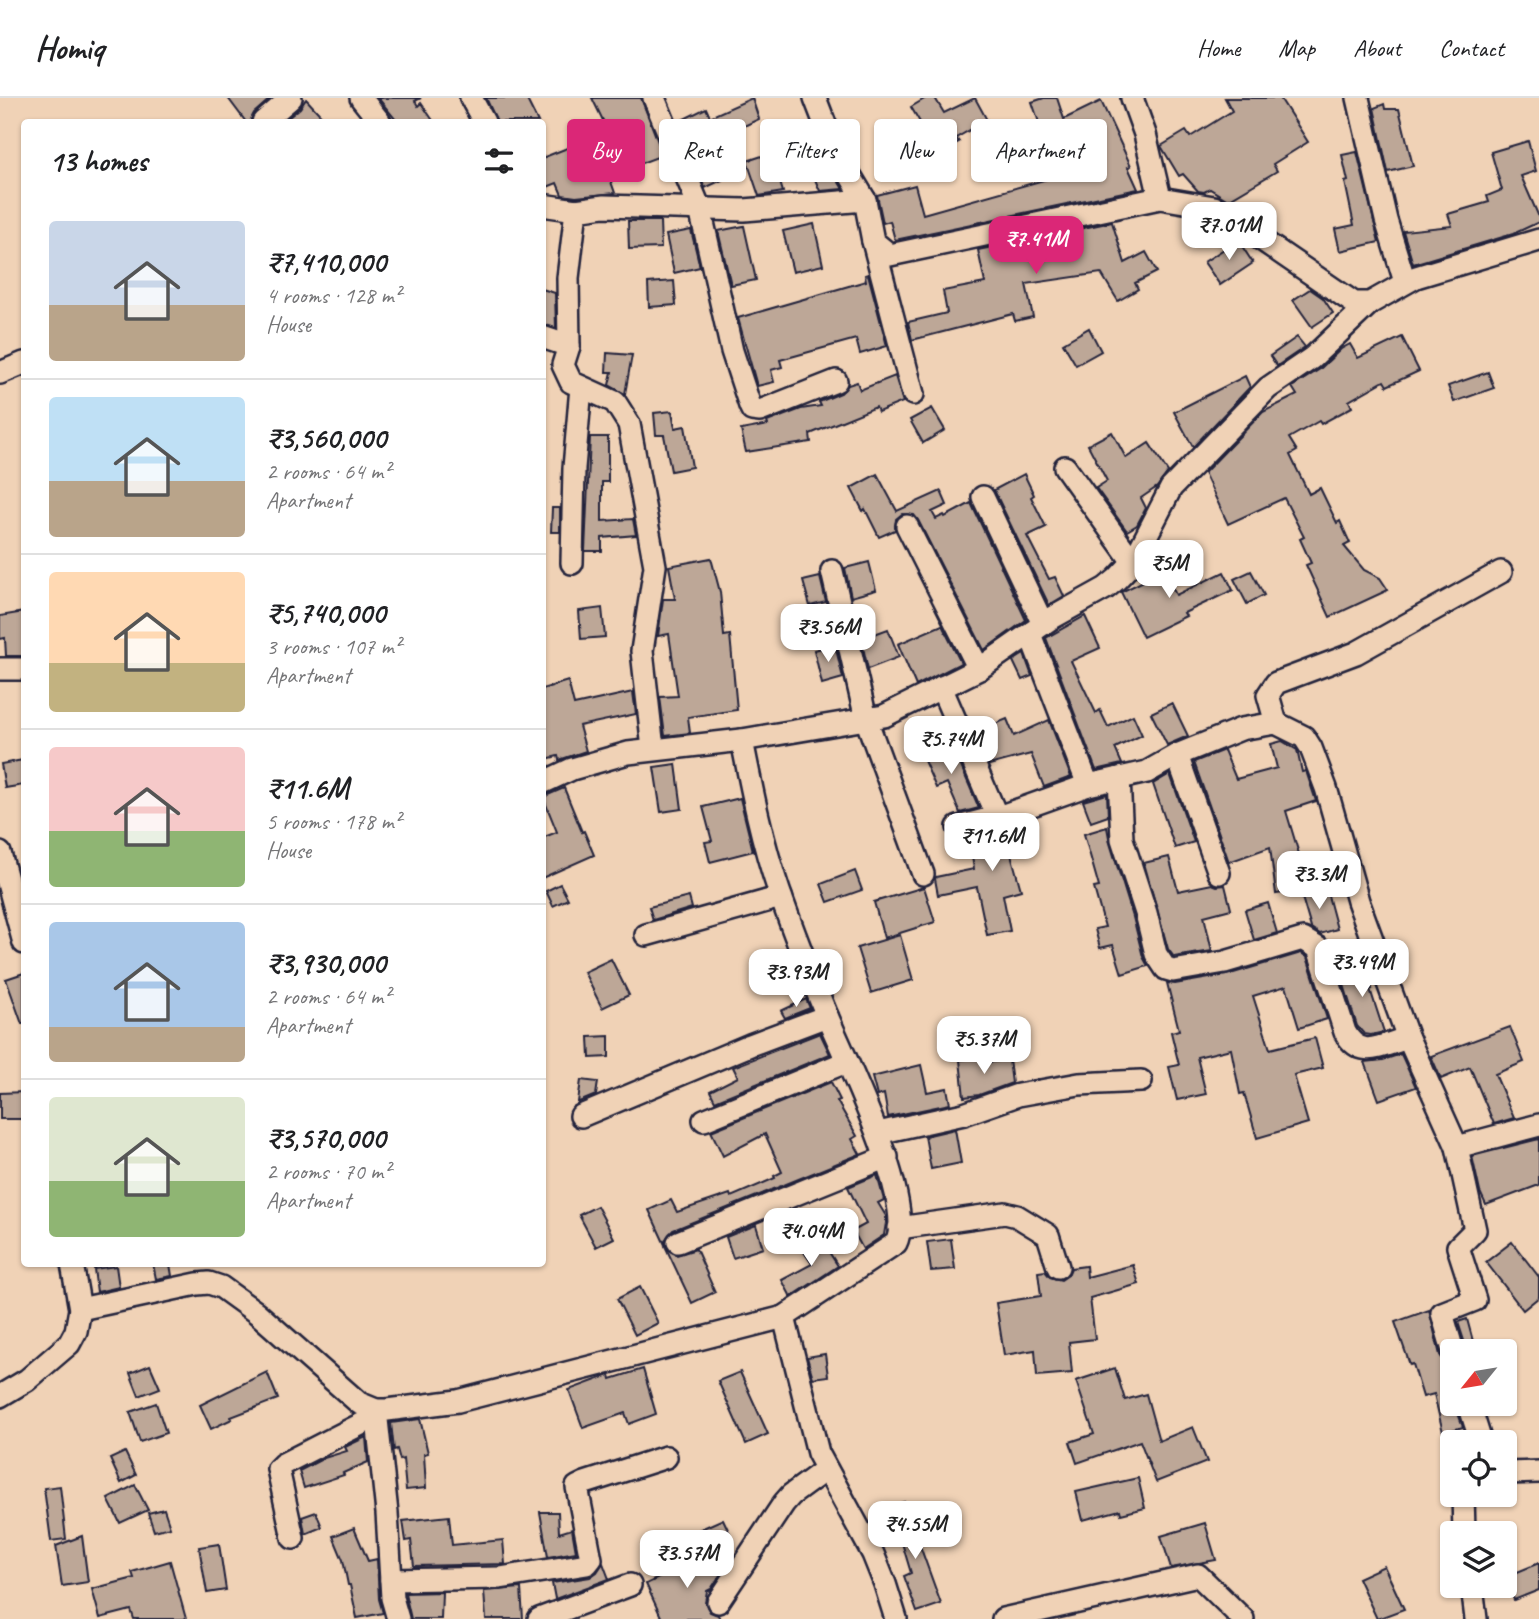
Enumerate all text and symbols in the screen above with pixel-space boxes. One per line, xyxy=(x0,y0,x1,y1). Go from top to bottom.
text: Homiq xyxy=(35,27,104,69)
text: Home xyxy=(1197,33,1240,63)
text: Map xyxy=(1278,33,1315,63)
text: About xyxy=(1353,33,1401,63)
text: Contact xyxy=(1439,33,1504,63)
chip: Buy xyxy=(567,119,645,182)
chip: Rent xyxy=(659,119,746,182)
chip: Filters xyxy=(760,119,860,182)
chip: New xyxy=(874,119,957,182)
chip: Apartment xyxy=(971,119,1107,182)
text: 13 homes xyxy=(49,142,147,180)
icon: filters xyxy=(480,142,518,180)
pin: ₹7.01M xyxy=(1172,202,1286,262)
text: ₹7.01M xyxy=(1198,210,1260,239)
pin: ₹7.41M xyxy=(979,216,1093,276)
text: ₹7.41M xyxy=(1005,224,1067,253)
text: ₹7,410,000 xyxy=(266,243,386,281)
icon: home xyxy=(105,249,189,333)
text: 4 rooms · 128 m² xyxy=(266,281,401,310)
text: House xyxy=(266,310,311,339)
text: ₹3,560,000 xyxy=(266,419,386,457)
icon: home xyxy=(105,425,189,509)
text: 2 rooms · 64 m² xyxy=(266,457,390,486)
text: Apartment xyxy=(266,486,351,515)
pin: ₹5M xyxy=(1135,540,1203,600)
text: ₹5M xyxy=(1150,548,1188,577)
text: ₹5,740,000 xyxy=(266,594,385,632)
icon: home xyxy=(105,600,189,684)
pin: ₹3.56M xyxy=(771,604,885,664)
text: ₹3.56M xyxy=(797,612,859,641)
text: 3 rooms · 107 m² xyxy=(266,632,401,661)
text: Apartment xyxy=(266,661,351,690)
pin: ₹5.74M xyxy=(894,716,1008,776)
text: ₹5.74M xyxy=(920,724,982,753)
text: ₹11.6M xyxy=(266,769,348,807)
icon: home xyxy=(105,775,189,859)
text: 5 rooms · 178 m² xyxy=(266,807,401,836)
pin: ₹11.6M xyxy=(935,814,1049,873)
text: ₹11.6M xyxy=(960,821,1024,850)
text: House xyxy=(266,836,311,865)
pin: ₹3.3M xyxy=(1270,852,1368,911)
text: ₹3.3M xyxy=(1293,859,1345,888)
pin: ₹3.49M xyxy=(1305,940,1419,999)
text: ₹3,930,000 xyxy=(266,944,386,982)
text: ₹3.49M xyxy=(1331,947,1393,976)
icon: home xyxy=(105,950,189,1034)
pin: ₹3.93M xyxy=(739,950,853,1009)
text: ₹3.93M xyxy=(765,957,827,986)
text: 2 rooms · 64 m² xyxy=(266,982,390,1011)
text: Apartment xyxy=(266,1011,351,1040)
pin: ₹5.37M xyxy=(927,1016,1041,1076)
text: ₹5.37M xyxy=(953,1024,1015,1053)
text: ₹3,570,000 xyxy=(266,1119,385,1157)
icon: home xyxy=(105,1125,189,1209)
text: 2 rooms · 70 m² xyxy=(266,1157,390,1186)
text: Apartment xyxy=(266,1186,351,1215)
pin: ₹4.04M xyxy=(754,1208,868,1268)
text: ₹4.04M xyxy=(780,1216,842,1245)
north arrow xyxy=(1440,1339,1517,1416)
map controls xyxy=(1440,1339,1517,1598)
button: locate xyxy=(1440,1430,1517,1507)
pin: ₹4.55M xyxy=(858,1502,972,1561)
text: ₹4.55M xyxy=(884,1509,946,1538)
button: layers xyxy=(1440,1521,1517,1598)
pin: ₹3.57M xyxy=(630,1530,744,1590)
text: ₹3.57M xyxy=(656,1538,718,1567)

